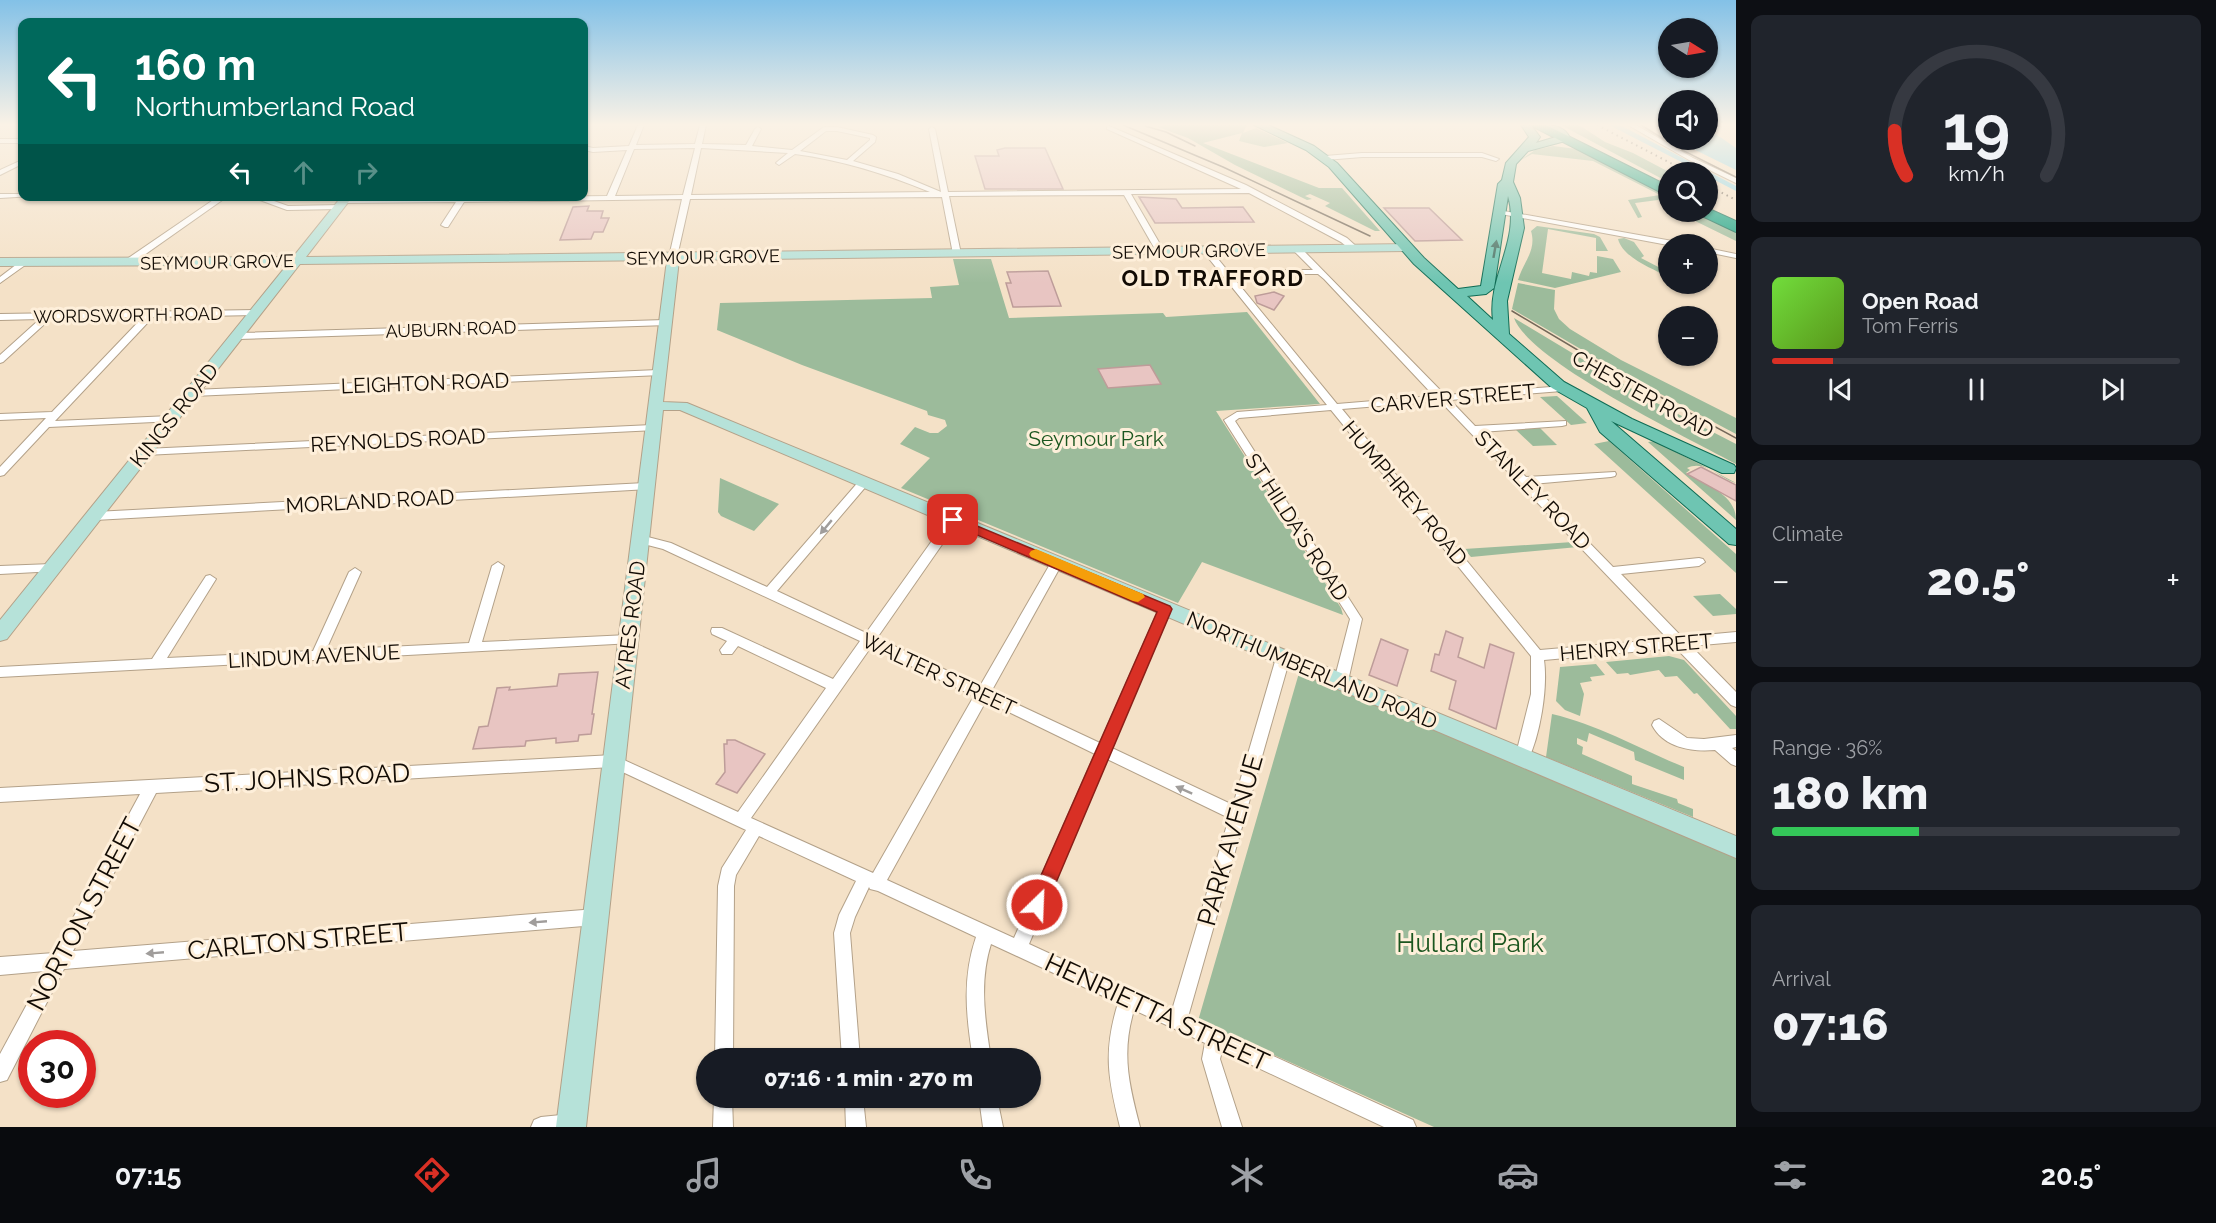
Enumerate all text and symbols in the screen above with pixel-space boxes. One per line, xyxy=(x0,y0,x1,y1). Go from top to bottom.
north arrow xyxy=(1658,18,1718,78)
map controls xyxy=(1658,18,1718,366)
text: 160 m xyxy=(135,41,256,90)
icon: left xyxy=(36,42,114,120)
button: sound xyxy=(1658,90,1718,150)
text: Northumberland Road xyxy=(135,91,415,122)
text: 19 xyxy=(1942,91,2010,165)
icon: left xyxy=(224,156,257,189)
icon: ahead xyxy=(287,156,320,189)
icon: right xyxy=(350,156,383,189)
text: km/h xyxy=(1948,161,2004,186)
button: search xyxy=(1658,162,1718,222)
button: + xyxy=(1658,234,1718,294)
street label: SEYMOUR GROVE xyxy=(1112,239,1266,263)
one-way arrow xyxy=(1491,239,1500,258)
street label: SEYMOUR GROVE xyxy=(626,245,780,269)
street label: SEYMOUR GROVE xyxy=(140,250,294,274)
district label: OLD TRAFFORD xyxy=(1122,265,1304,291)
text: Open Road xyxy=(1862,288,1979,314)
street label: WORDSWORTH ROAD xyxy=(33,303,223,327)
button: − xyxy=(1658,306,1718,366)
text: Tom Ferris xyxy=(1862,314,1958,338)
street label: AUBURN ROAD xyxy=(385,316,517,342)
street label: CHESTER ROAD xyxy=(1568,345,1718,443)
street label: KINGS ROAD xyxy=(125,358,223,472)
street label: LEIGHTON ROAD xyxy=(340,368,510,398)
icon: previous xyxy=(1824,373,1857,406)
icon: pause xyxy=(1960,373,1993,406)
icon: next xyxy=(2096,373,2129,406)
street label: CARVER STREET xyxy=(1369,378,1537,418)
street label: HUMPHREY ROAD xyxy=(1337,416,1473,570)
street label: REYNOLDS ROAD xyxy=(310,423,486,457)
street label: STANLEY ROAD xyxy=(1470,425,1596,555)
park label: Seymour Park xyxy=(1028,426,1164,451)
street label: ST HILDA'S ROAD xyxy=(1240,449,1354,605)
street label: MORLAND ROAD xyxy=(285,484,455,518)
pin xyxy=(927,494,978,545)
icon: arrive xyxy=(936,503,969,536)
one-way arrow xyxy=(820,519,833,534)
text: Climate xyxy=(1772,522,1843,546)
text: 20.5° xyxy=(1927,553,2029,606)
street label: AYRES ROAD xyxy=(610,560,650,690)
text: − xyxy=(1772,561,1790,600)
text: + xyxy=(2166,561,2180,600)
street label: NORTHUMBERLAND ROAD xyxy=(1183,606,1441,734)
street label: WALTER STREET xyxy=(858,627,1020,721)
street label: HENRY STREET xyxy=(1558,628,1714,666)
street label: LINDUM AVENUE xyxy=(227,639,401,673)
text: Range · 36% xyxy=(1772,736,1883,760)
street label: PARK AVENUE xyxy=(1191,751,1269,929)
street label: ST. JOHNS ROAD xyxy=(203,758,411,798)
text: 180 km xyxy=(1772,767,1928,820)
one-way arrow xyxy=(1175,786,1192,795)
street label: NORTON STREET xyxy=(21,812,148,1015)
position arrow xyxy=(1005,873,1069,937)
street label: CARLTON STREET xyxy=(186,916,410,966)
one-way arrow xyxy=(528,917,547,926)
park label: Hullard Park xyxy=(1396,928,1544,958)
street label: HENRIETTA STREET xyxy=(1040,947,1274,1077)
one-way arrow xyxy=(146,948,165,958)
text: Arrival xyxy=(1772,967,1831,991)
text: 07:16 xyxy=(1772,998,1889,1051)
speed limit sign: 30 xyxy=(18,1030,96,1108)
text: 07:16 · 1 min · 270 m xyxy=(764,1065,973,1091)
icon: directions xyxy=(411,1154,453,1196)
icon: music xyxy=(683,1154,725,1196)
icon: phone xyxy=(954,1154,996,1196)
icon: climate xyxy=(1226,1154,1268,1196)
icon: car xyxy=(1497,1154,1539,1196)
icon: filters xyxy=(1769,1154,1811,1196)
text: 07:15 xyxy=(115,1160,182,1191)
text: 20.5° xyxy=(2041,1160,2101,1191)

